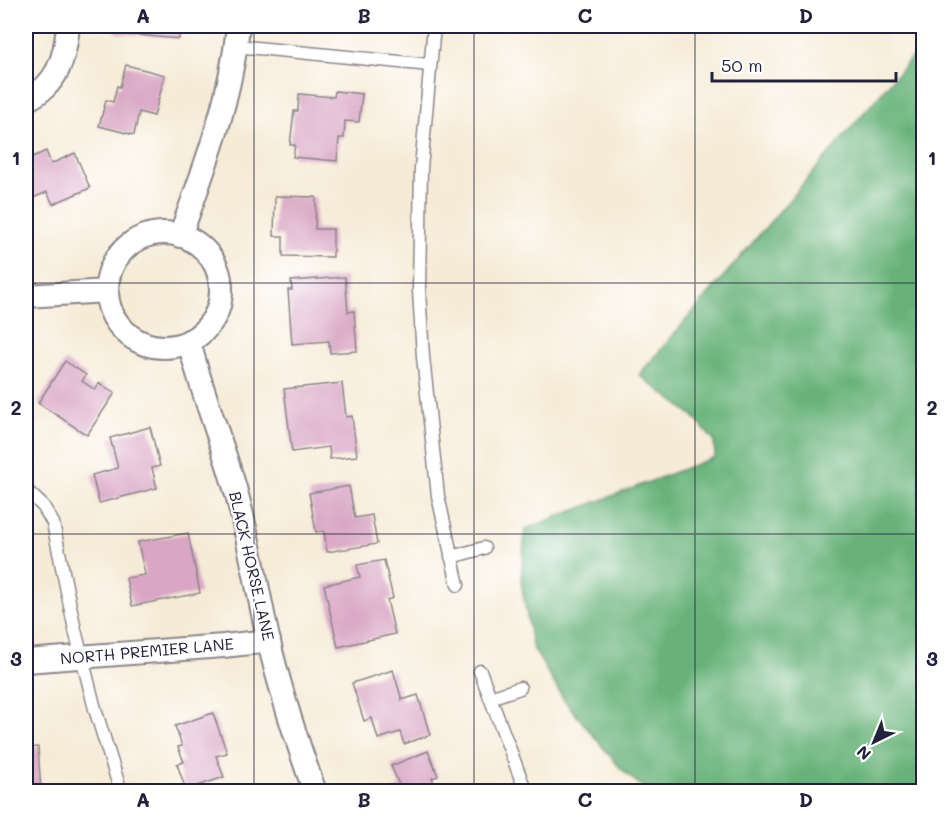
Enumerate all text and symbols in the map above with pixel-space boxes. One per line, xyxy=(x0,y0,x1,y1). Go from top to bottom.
text: A xyxy=(136,2,150,28)
text: B xyxy=(357,2,371,28)
text: C xyxy=(578,2,593,28)
text: D xyxy=(799,2,813,28)
scale bar xyxy=(712,45,896,83)
text: 50 m xyxy=(721,53,763,77)
text: 1 xyxy=(12,144,20,170)
text: 1 xyxy=(928,144,936,170)
text: 2 xyxy=(10,394,22,420)
text: 2 xyxy=(926,394,938,420)
street label: BLACK HORSE LANE xyxy=(225,489,280,643)
street label: NORTH PREMIER LANE xyxy=(59,632,235,669)
text: 3 xyxy=(10,645,22,671)
text: 3 xyxy=(926,645,938,671)
north arrow xyxy=(844,712,904,772)
text: N xyxy=(852,742,875,765)
text: A xyxy=(136,786,150,812)
text: B xyxy=(357,786,371,812)
text: C xyxy=(578,786,593,812)
text: D xyxy=(799,786,813,812)

